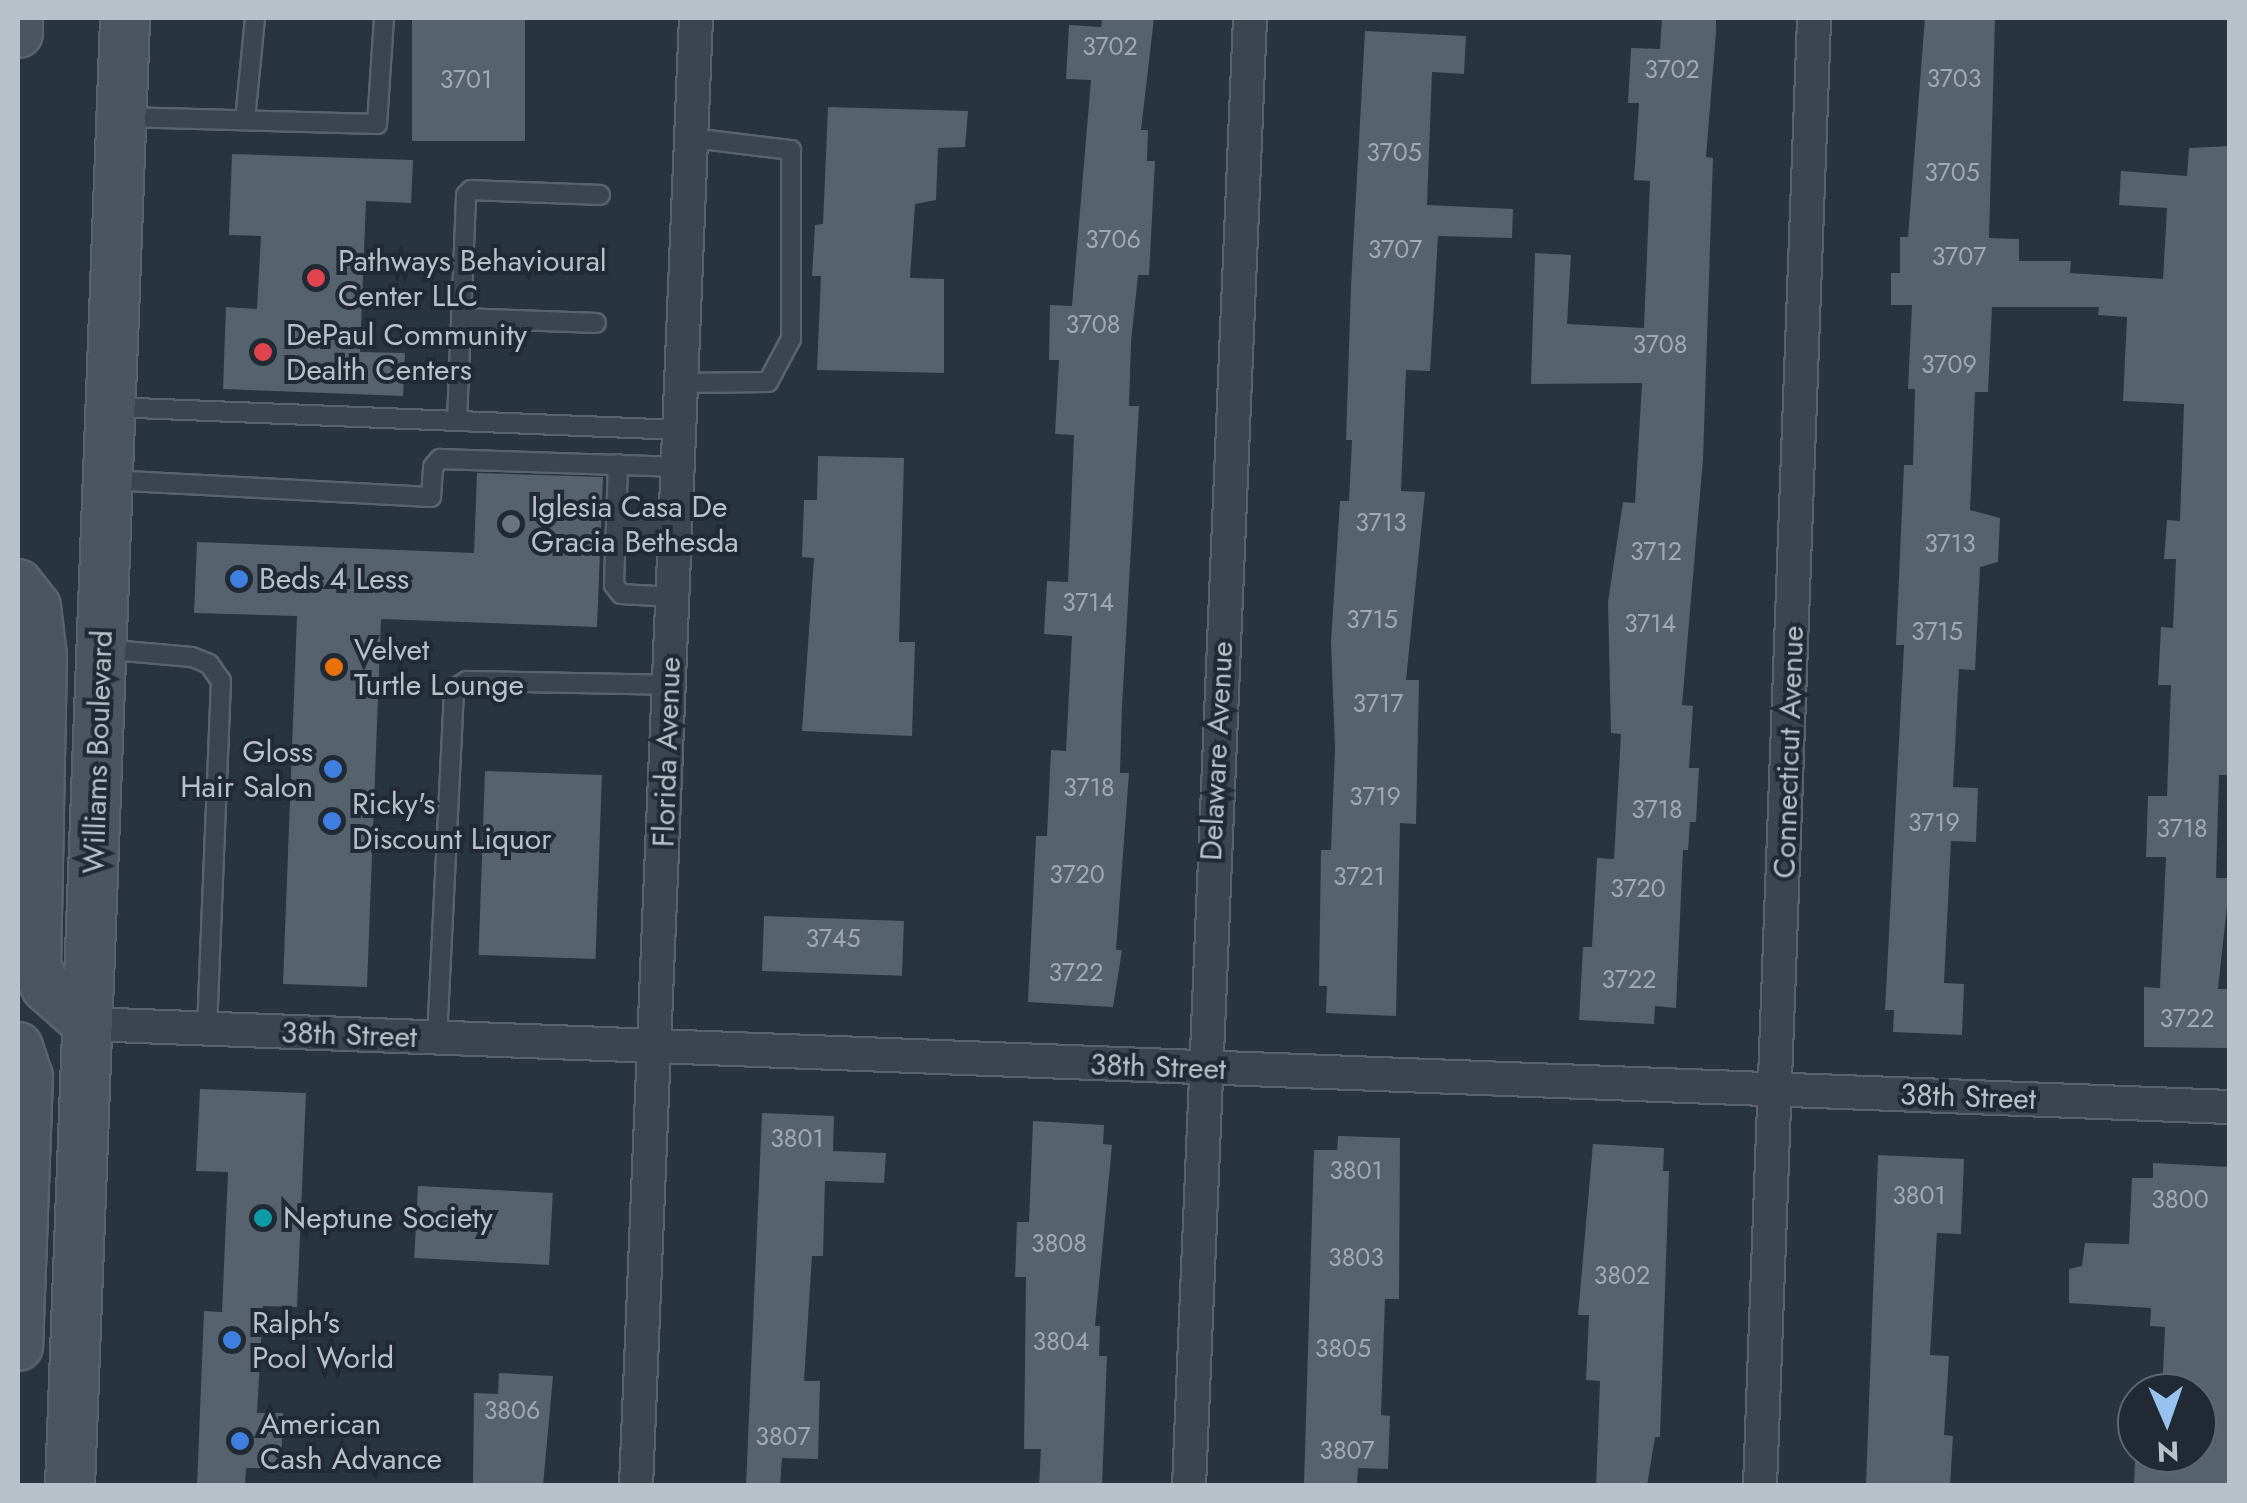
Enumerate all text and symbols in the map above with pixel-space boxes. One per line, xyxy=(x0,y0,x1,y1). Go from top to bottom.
house number: 3702 xyxy=(1082,31,1138,61)
house number: 3702 xyxy=(1644,54,1700,84)
house number: 3703 xyxy=(1926,63,1982,93)
house number: 3701 xyxy=(440,64,492,94)
house number: 3705 xyxy=(1366,137,1422,167)
house number: 3705 xyxy=(1924,157,1980,187)
house number: 3706 xyxy=(1085,224,1141,254)
house number: 3707 xyxy=(1368,234,1422,264)
house number: 3707 xyxy=(1932,241,1986,271)
place label: Pathways Behavioural Center LLC xyxy=(338,243,607,314)
marker: Pathways Behavioural Center LLC xyxy=(303,265,329,291)
house number: 3708 xyxy=(1065,309,1121,339)
place label: DePaul Community Dealth Centers xyxy=(286,317,527,388)
house number: 3708 xyxy=(1632,329,1688,359)
marker: DePaul Community Dealth Centers xyxy=(250,339,276,365)
house number: 3709 xyxy=(1921,349,1977,379)
place label: Iglesia Casa De Gracia Bethesda xyxy=(531,489,739,560)
house number: 3713 xyxy=(1355,507,1407,537)
marker: Iglesia Casa De Gracia Bethesda xyxy=(500,513,522,535)
house number: 3713 xyxy=(1924,528,1976,558)
house number: 3712 xyxy=(1630,536,1682,566)
place label: Beds 4 Less xyxy=(259,561,409,597)
marker: Beds 4 Less xyxy=(228,568,250,590)
house number: 3714 xyxy=(1062,587,1114,617)
house number: 3715 xyxy=(1346,604,1398,634)
house number: 3714 xyxy=(1624,608,1676,638)
house number: 3715 xyxy=(1911,616,1963,646)
street label: Connecticut Avenue xyxy=(1767,625,1811,879)
street label: Williams Boulevard xyxy=(76,630,120,874)
place label: Velvet Turtle Lounge xyxy=(354,632,524,702)
street label: Delaware Avenue xyxy=(1193,640,1241,862)
marker: Velvet Turtle Lounge xyxy=(323,656,345,678)
street label: Florida Avenue xyxy=(646,656,688,848)
house number: 3717 xyxy=(1353,688,1403,718)
place label: Gloss Hair Salon xyxy=(180,734,313,804)
marker: Gloss Hair Salon xyxy=(322,758,344,780)
house number: 3718 xyxy=(1063,772,1115,802)
house number: 3719 xyxy=(1349,781,1401,811)
place label: Ricky's Discount Liquor xyxy=(352,786,552,856)
house number: 3718 xyxy=(1631,794,1683,824)
house number: 3719 xyxy=(1908,807,1960,837)
marker: Ricky's Discount Liquor xyxy=(321,810,343,832)
house number: 3718 xyxy=(2156,813,2208,843)
house number: 3720 xyxy=(1049,859,1105,889)
house number: 3721 xyxy=(1333,861,1385,891)
house number: 3720 xyxy=(1610,873,1666,903)
house number: 3745 xyxy=(805,923,861,953)
house number: 3722 xyxy=(1049,957,1103,987)
house number: 3722 xyxy=(1602,964,1656,994)
house number: 3722 xyxy=(2160,1003,2214,1033)
street label: 38th Street xyxy=(280,1015,418,1055)
street label: 38th Street xyxy=(1089,1047,1227,1087)
street label: 38th Street xyxy=(1899,1077,2037,1117)
house number: 3801 xyxy=(770,1123,824,1153)
house number: 3801 xyxy=(1329,1155,1383,1185)
house number: 3801 xyxy=(1892,1180,1946,1210)
house number: 3800 xyxy=(2151,1184,2209,1214)
place label: Neptune Society xyxy=(283,1200,493,1236)
marker: Neptune Society xyxy=(252,1207,274,1229)
house number: 3808 xyxy=(1031,1228,1087,1258)
house number: 3803 xyxy=(1328,1242,1384,1272)
house number: 3802 xyxy=(1594,1260,1650,1290)
place label: Ralph's Pool World xyxy=(252,1305,394,1376)
house number: 3804 xyxy=(1033,1326,1089,1356)
marker: Ralph's Pool World xyxy=(221,1329,243,1351)
house number: 3805 xyxy=(1315,1333,1371,1363)
north arrow xyxy=(2117,1373,2217,1473)
house number: 3806 xyxy=(484,1395,540,1425)
place label: American Cash Advance xyxy=(260,1406,442,1476)
house number: 3807 xyxy=(755,1421,811,1451)
marker: American Cash Advance xyxy=(229,1430,251,1452)
text: N xyxy=(2156,1431,2180,1472)
house number: 3807 xyxy=(1319,1435,1375,1465)

